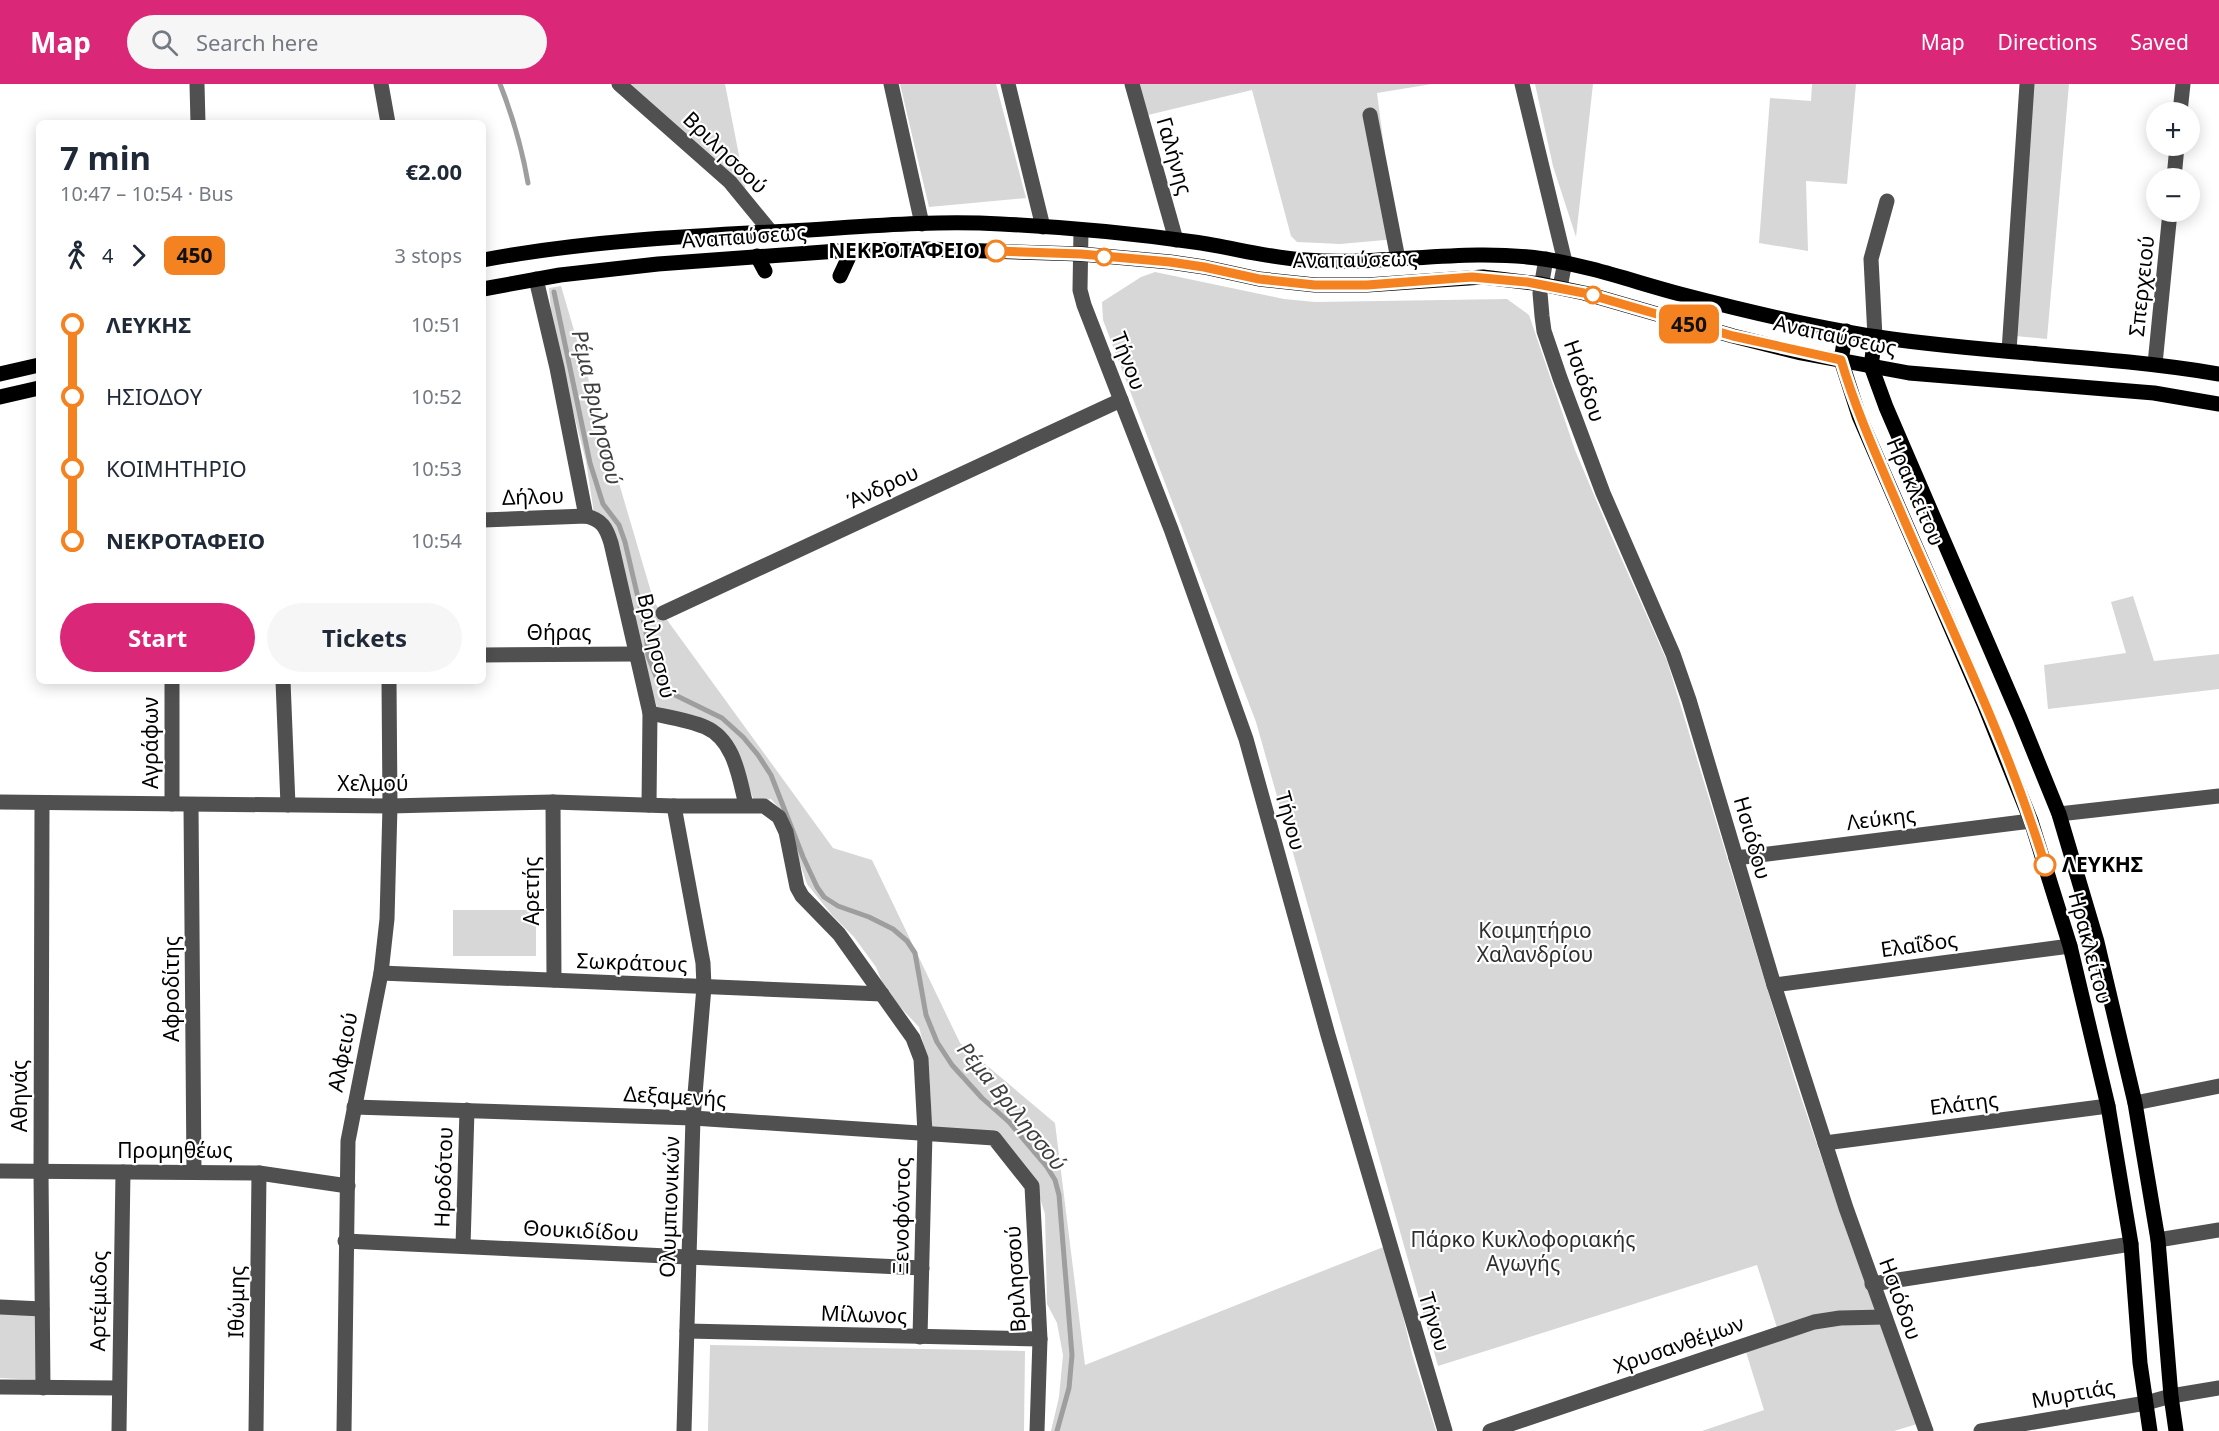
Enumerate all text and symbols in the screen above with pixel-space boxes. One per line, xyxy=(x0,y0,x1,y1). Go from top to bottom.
search box xyxy=(127,15,547,69)
text: Map xyxy=(30,23,91,61)
icon: search xyxy=(148,26,181,59)
text: Search here xyxy=(196,27,318,57)
text: Map xyxy=(1921,28,1965,56)
text: Directions xyxy=(1998,28,2097,56)
text: Saved xyxy=(2130,28,2189,56)
map controls xyxy=(2146,102,2200,222)
button: + xyxy=(2146,102,2200,156)
street label: Βριλησσού xyxy=(677,105,774,200)
street label: Γαλήνης xyxy=(1151,114,1199,198)
text: 7 min xyxy=(60,135,151,180)
text: €2.00 xyxy=(405,156,462,186)
button: − xyxy=(2146,168,2200,222)
text: 10:47 – 10:54 · Bus xyxy=(60,180,233,207)
street label: Αναπαύσεως xyxy=(681,218,807,254)
street label: Σπερχειού xyxy=(2122,234,2160,338)
place label: ΝΕΚΡΟΤΑΦΕΙΟ xyxy=(828,236,980,264)
icon: walk xyxy=(60,239,93,272)
icon: forward xyxy=(122,239,155,272)
marker: ΝΕΚΡΟΤΑΦΕΙΟ xyxy=(985,240,1007,262)
text: 450 xyxy=(176,241,213,269)
text: 4 xyxy=(102,242,113,269)
text: 3 stops xyxy=(395,242,462,269)
street label: Αναπαύσεως xyxy=(1292,244,1418,274)
unlabelled marker xyxy=(1095,248,1113,266)
unlabelled marker xyxy=(1584,286,1602,304)
line badge: 450 xyxy=(1654,304,1724,344)
street label: Αναπαύσεως xyxy=(1771,308,1899,362)
text: ΛΕΥΚΗΣ xyxy=(106,309,191,339)
text: 450 xyxy=(1671,310,1707,338)
text: 10:51 xyxy=(411,311,462,338)
water label: Ρέμα Βριλησσού xyxy=(566,326,630,487)
street label: Τήνου xyxy=(1105,328,1153,394)
street label: Ησιόδου xyxy=(1558,336,1612,426)
text: ΗΣΙΟΔΟΥ xyxy=(106,381,202,411)
text: 10:52 xyxy=(411,383,462,410)
street label: Ηρακλείτου xyxy=(1881,433,1951,550)
text: ΚΟΙΜΗΤΗΡΙΟ xyxy=(106,453,247,483)
text: 10:53 xyxy=(411,455,462,482)
street label: Άνδρου xyxy=(842,457,923,515)
street label: Δήλου xyxy=(501,481,565,511)
text: ΝΕΚΡΟΤΑΦΕΙΟ xyxy=(106,525,265,555)
text: 10:54 xyxy=(411,527,462,554)
street label: Βριλησσού xyxy=(631,590,683,701)
button: Start xyxy=(60,603,255,672)
button: Tickets xyxy=(267,603,462,672)
street label: Θήρας xyxy=(527,618,591,646)
street label: Αγράφων xyxy=(136,697,164,789)
street label: Χελμού xyxy=(337,769,409,797)
street label: Τήνου xyxy=(1269,788,1313,854)
street label: Ησιόδου xyxy=(1728,793,1778,883)
street label: Λεύκης xyxy=(1845,800,1917,836)
place label: ΛΕΥΚΗΣ xyxy=(2062,850,2143,878)
marker: ΛΕΥΚΗΣ xyxy=(2034,854,2056,876)
street label: Αρετής xyxy=(517,856,545,926)
street label: Ηρακλείτου xyxy=(2063,889,2119,1007)
park label: Κοιμητήριο Χαλανδρίου xyxy=(1477,916,1593,968)
street label: Ελαΐδος xyxy=(1879,925,1959,963)
street label: Αφροδίτης xyxy=(157,936,185,1042)
street label: Σωκράτους xyxy=(576,946,688,978)
street label: Αλφειού xyxy=(321,1009,363,1094)
water label: Ρέμα Βριλησσού xyxy=(951,1035,1074,1176)
street label: Αθηνάς xyxy=(5,1060,33,1132)
street label: Δεξαμενής xyxy=(623,1079,727,1113)
street label: Ελάτης xyxy=(1928,1085,2000,1121)
street label: Ηροδότου xyxy=(427,1126,459,1228)
street label: Προμηθέως xyxy=(117,1136,233,1164)
street label: Ολυμπιονικών xyxy=(653,1136,685,1278)
street label: Ξενοφόντος xyxy=(886,1157,916,1275)
street label: Θουκιδίδου xyxy=(522,1213,640,1247)
street label: Βριλησσού xyxy=(998,1225,1032,1333)
park label: Πάρκο Κυκλοφοριακής Αγωγής xyxy=(1411,1225,1635,1277)
street label: Αρτέμιδος xyxy=(83,1250,113,1351)
street label: Ησιόδου xyxy=(1873,1254,1929,1344)
street label: Ιθώμης xyxy=(221,1265,251,1338)
street label: Τήνου xyxy=(1413,1289,1457,1355)
street label: Μίλωνος xyxy=(820,1298,908,1330)
street label: Χρυσανθέμων xyxy=(1610,1309,1748,1379)
street label: Μυρτιάς xyxy=(2029,1372,2117,1414)

